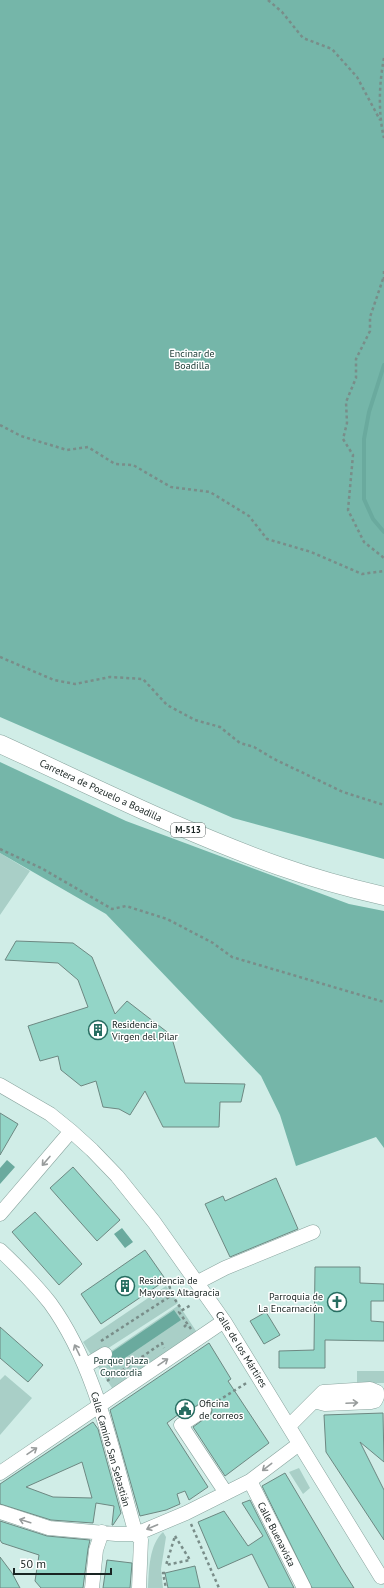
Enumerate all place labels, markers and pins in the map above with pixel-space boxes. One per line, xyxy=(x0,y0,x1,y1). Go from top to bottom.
place label: Residencia Virgen del Pilar xyxy=(111,1018,179,1043)
building icon: Residencia Virgen del Pilar xyxy=(87,1019,109,1041)
place label: Residencia de Mayores Altagracia xyxy=(139,1274,220,1299)
building icon: Residencia de Mayores Altagracia xyxy=(114,1275,136,1297)
place label: Parroquia de La Encarnación xyxy=(258,1290,323,1315)
church icon: Parroquia de La Encarnación xyxy=(326,1291,348,1313)
place label: Oficina de correos xyxy=(199,1397,243,1422)
public building icon: Oficina de correos xyxy=(174,1398,196,1420)

